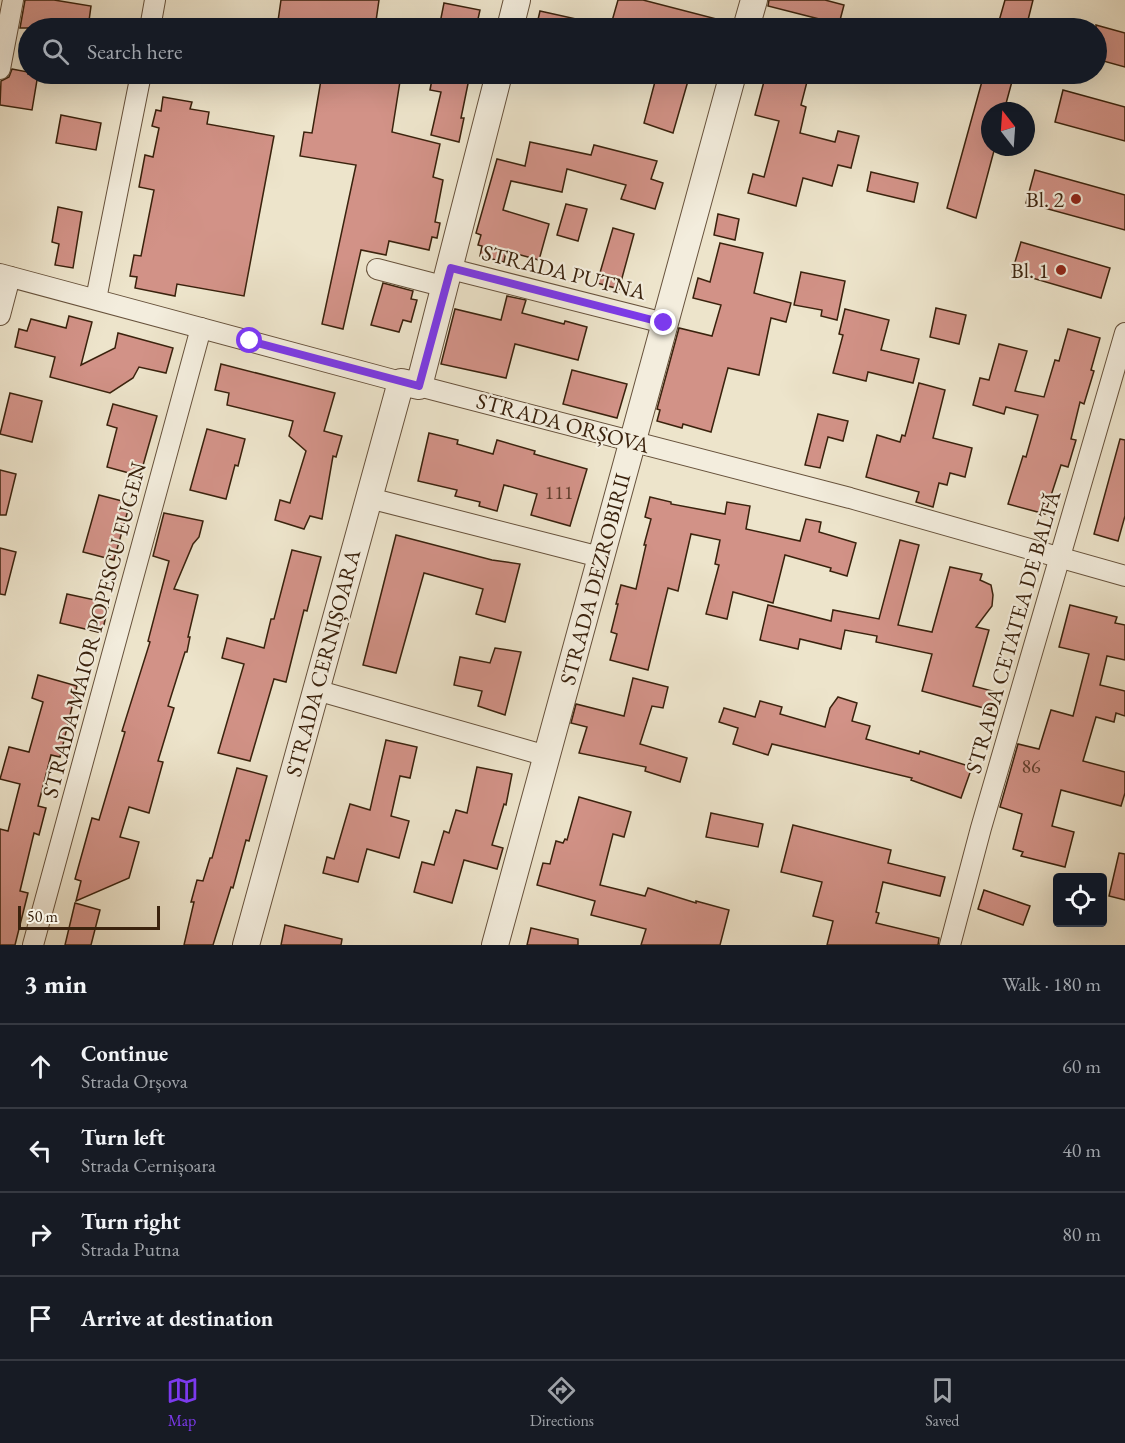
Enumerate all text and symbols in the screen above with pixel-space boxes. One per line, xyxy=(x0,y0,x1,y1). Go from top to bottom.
search box xyxy=(18,18,1107,84)
icon: search xyxy=(39,35,72,68)
text: Search here xyxy=(87,37,182,66)
north arrow xyxy=(981,102,1035,156)
place label: Bl. 2 xyxy=(1026,185,1064,214)
marker: Bl. 2 xyxy=(1069,192,1083,206)
street label: STRADA PUTNA xyxy=(479,238,650,307)
place label: Bl. 1 xyxy=(1011,256,1049,285)
marker: Bl. 1 xyxy=(1054,263,1068,277)
route end xyxy=(650,309,676,335)
route start xyxy=(236,327,262,353)
street label: STRADA ORȘOVA xyxy=(473,386,654,460)
street label: STRADA MAIOR POPESCU EUGEN xyxy=(35,458,153,801)
street label: STRADA DEZROBIRII xyxy=(553,469,637,688)
house number: 111 xyxy=(545,479,573,505)
street label: STRADA CETATEA DE BALTĂ xyxy=(959,486,1068,777)
street label: STRADA CERNIȘOARA xyxy=(279,545,368,780)
house number: 86 xyxy=(1021,753,1041,779)
map controls xyxy=(1053,873,1107,927)
button: locate xyxy=(1053,873,1107,927)
scale bar xyxy=(18,903,160,930)
text: 50 m xyxy=(27,906,58,927)
text: 3 min xyxy=(24,967,87,1001)
text: Walk · 180 m xyxy=(1002,971,1101,997)
text: Continue xyxy=(81,1039,168,1068)
icon: ahead xyxy=(24,1050,57,1083)
text: 60 m xyxy=(1062,1053,1101,1079)
text: Strada Orșova xyxy=(81,1068,188,1094)
text: Turn left xyxy=(81,1123,165,1152)
icon: left xyxy=(24,1134,57,1167)
text: 40 m xyxy=(1062,1137,1101,1163)
text: Strada Cernișoara xyxy=(81,1152,216,1178)
text: Turn right xyxy=(81,1207,180,1236)
icon: right xyxy=(24,1218,57,1251)
text: 80 m xyxy=(1062,1221,1101,1247)
text: Strada Putna xyxy=(81,1236,180,1262)
icon: arrive xyxy=(24,1302,57,1335)
text: Arrive at destination xyxy=(81,1304,273,1333)
tab: Map xyxy=(166,1374,199,1431)
tab: Directions xyxy=(530,1374,594,1431)
tab: Saved xyxy=(925,1374,959,1431)

